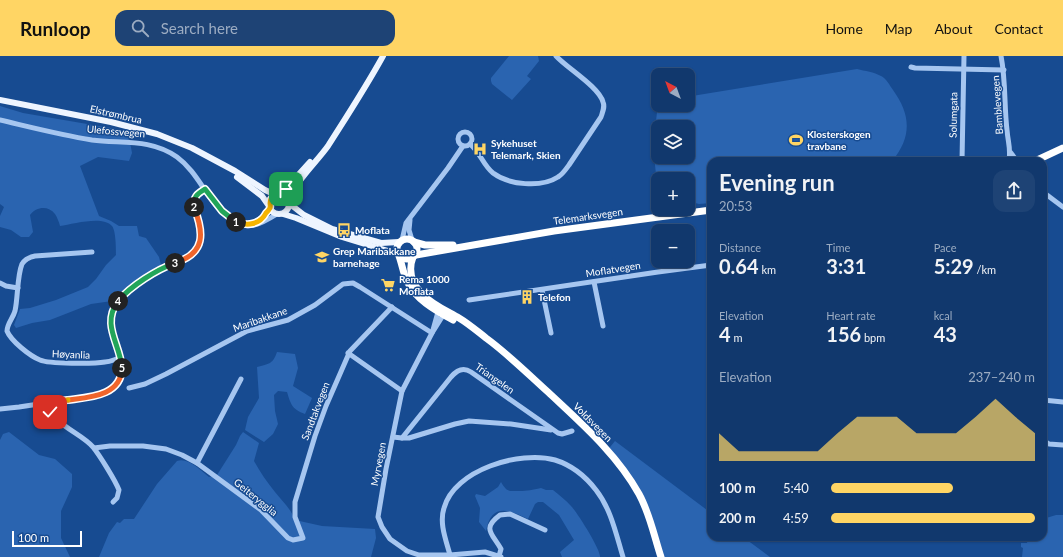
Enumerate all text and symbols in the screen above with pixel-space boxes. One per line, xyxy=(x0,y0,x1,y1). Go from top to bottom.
search box xyxy=(115,10,395,46)
text: Runloop xyxy=(20,17,91,40)
icon: search xyxy=(129,17,151,39)
text: Search here xyxy=(161,19,238,37)
text: Home xyxy=(825,20,863,37)
text: Map xyxy=(885,20,912,37)
text: About xyxy=(934,20,972,37)
text: Contact xyxy=(994,20,1043,37)
north arrow xyxy=(651,68,695,112)
map controls xyxy=(651,68,695,268)
street label: Bamblevegen xyxy=(989,75,1005,135)
street label: Solumgata xyxy=(947,92,959,138)
street label: Elstrømbrua xyxy=(89,102,143,126)
button: layers xyxy=(651,120,695,164)
street label: Ulefossvegen xyxy=(86,122,146,140)
place label: Klosterskogen travbane xyxy=(807,128,871,152)
sports icon: Klosterskogen travbane xyxy=(788,132,804,148)
place label: Sykehuset Telemark, Skien xyxy=(491,137,561,161)
hospital icon: Sykehuset Telemark, Skien xyxy=(472,141,488,157)
text: Evening run xyxy=(719,169,835,196)
button: share xyxy=(993,170,1035,212)
pin xyxy=(269,172,303,206)
button: + xyxy=(651,172,695,216)
icon: arrive xyxy=(275,178,297,200)
pin: 2 xyxy=(184,197,204,217)
text: 20:53 xyxy=(719,198,752,214)
text: 2 xyxy=(191,200,197,213)
street label: Telemarksvegen xyxy=(552,205,624,227)
pin: 1 xyxy=(226,212,246,232)
text: 1 xyxy=(233,215,239,228)
bus stop icon: Moflata xyxy=(336,222,352,238)
place label: Moflata xyxy=(355,224,390,236)
button: − xyxy=(651,224,695,268)
text: Distance xyxy=(719,241,761,254)
text: Time xyxy=(826,241,850,254)
text: Pace xyxy=(934,241,957,254)
place label: Grep Maribakkane barnehage xyxy=(333,245,416,269)
school or university icon: Grep Maribakkane barnehage xyxy=(314,249,330,265)
pin: 3 xyxy=(165,253,185,273)
text: 0.64 xyxy=(719,254,759,278)
text: 3:31 xyxy=(826,254,866,278)
text: 5:29 xyxy=(934,254,974,278)
text: 3 xyxy=(172,256,178,269)
street label: Moflatvegen xyxy=(585,259,641,279)
text: km xyxy=(759,263,776,276)
text: /km xyxy=(974,263,996,276)
place label: Rema 1000 Moflata xyxy=(399,273,450,297)
supermarket icon: Rema 1000 Moflata xyxy=(380,277,396,293)
building icon: Telefon xyxy=(519,289,535,305)
pin: 4 xyxy=(108,291,128,311)
place label: Telefon xyxy=(538,291,571,303)
text: 4 xyxy=(115,294,121,307)
street label: Maribakkane xyxy=(231,304,289,334)
text: Elevation xyxy=(719,309,764,322)
text: Heart rate xyxy=(826,309,876,322)
text: kcal xyxy=(934,309,952,322)
text: 4 xyxy=(719,322,731,346)
text: 156 xyxy=(826,322,861,346)
text: 43 xyxy=(934,322,957,346)
text: m xyxy=(731,331,742,344)
text: bpm xyxy=(861,331,885,344)
street label: Høyanlia xyxy=(52,347,90,361)
pin: 5 xyxy=(112,358,132,378)
street label: Triangelen xyxy=(473,360,517,396)
text: 5 xyxy=(119,361,125,374)
text: Elevation xyxy=(719,369,772,385)
text: 237–240 m xyxy=(968,369,1035,385)
street label: Sandtakvegen xyxy=(298,380,332,442)
pin xyxy=(33,395,67,429)
street label: Voldsvegen xyxy=(571,400,615,444)
icon: check xyxy=(39,401,61,423)
street label: Myrvegen xyxy=(368,441,388,487)
street label: Geiterygglia xyxy=(232,476,280,518)
text: 100 m xyxy=(719,480,756,496)
text: 5:40 xyxy=(783,480,809,496)
text: 200 m xyxy=(719,510,756,526)
text: 4:59 xyxy=(783,510,809,526)
scale bar xyxy=(12,529,82,548)
text: 100 m xyxy=(18,531,49,544)

